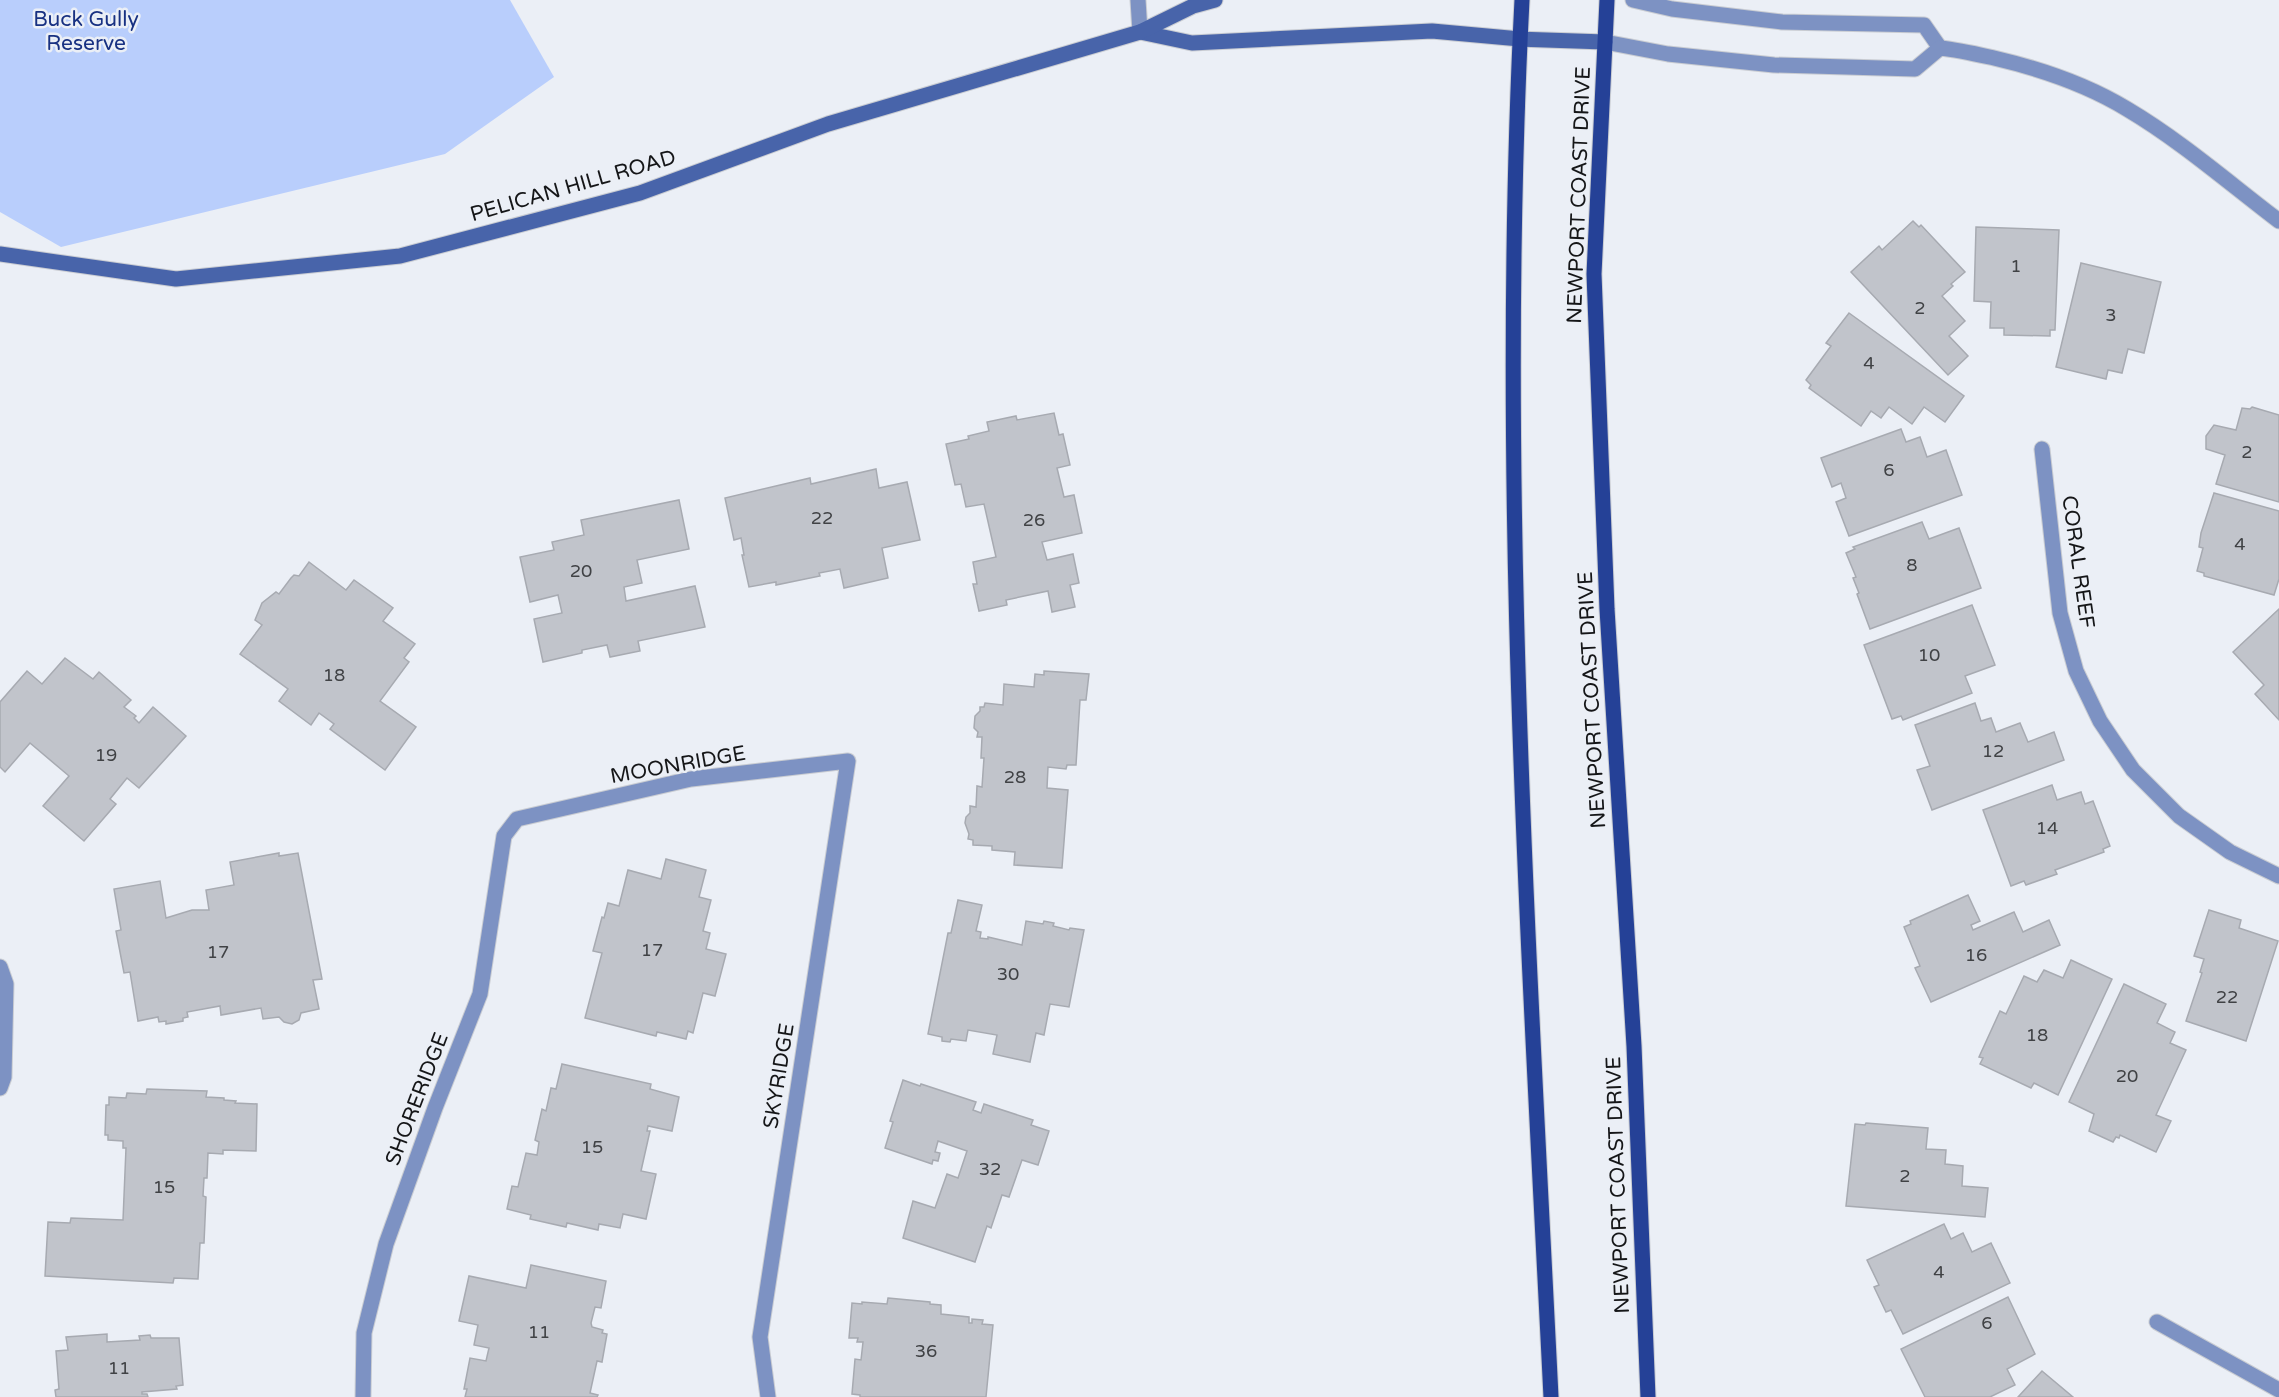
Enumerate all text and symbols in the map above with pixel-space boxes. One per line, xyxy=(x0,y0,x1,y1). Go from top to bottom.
park label: Buck Gully Reserve xyxy=(33,7,139,56)
street label: NEWPORT COAST DRIVE xyxy=(1562,66,1596,324)
street label: PELICAN HILL ROAD xyxy=(467,145,679,227)
house number: 1 xyxy=(2010,255,2022,277)
house number: 2 xyxy=(1914,297,1926,319)
house number: 3 xyxy=(2105,304,2117,326)
house number: 4 xyxy=(1863,352,1875,374)
house number: 2 xyxy=(2241,441,2253,463)
house number: 6 xyxy=(1883,459,1895,481)
street label: CORAL REEF xyxy=(2056,494,2100,630)
house number: 22 xyxy=(811,507,833,529)
house number: 26 xyxy=(1023,509,1045,531)
house number: 4 xyxy=(2234,533,2246,555)
house number: 8 xyxy=(1906,554,1918,576)
house number: 20 xyxy=(570,560,592,582)
street label: NEWPORT COAST DRIVE xyxy=(1573,571,1611,829)
house number: 10 xyxy=(1918,644,1940,666)
house number: 18 xyxy=(323,664,345,686)
house number: 12 xyxy=(1982,740,2004,762)
street label: MOONRIDGE xyxy=(608,741,748,789)
house number: 19 xyxy=(95,744,117,766)
house number: 28 xyxy=(1004,766,1026,788)
house number: 14 xyxy=(2036,817,2058,839)
house number: 17 xyxy=(641,939,663,961)
house number: 17 xyxy=(207,941,229,963)
house number: 16 xyxy=(1965,944,1987,966)
house number: 30 xyxy=(997,963,1019,985)
house number: 22 xyxy=(2216,986,2238,1008)
street label: SKYRIDGE xyxy=(758,1021,800,1131)
house number: 18 xyxy=(2026,1024,2048,1046)
street label: SHORERIDGE xyxy=(380,1029,454,1169)
street label: NEWPORT COAST DRIVE xyxy=(1601,1056,1635,1314)
house number: 20 xyxy=(2116,1065,2138,1087)
house number: 15 xyxy=(581,1136,603,1158)
house number: 32 xyxy=(979,1158,1001,1180)
house number: 2 xyxy=(1899,1165,1911,1187)
house number: 15 xyxy=(153,1176,175,1198)
house number: 4 xyxy=(1933,1261,1945,1283)
house number: 6 xyxy=(1981,1312,1993,1334)
house number: 11 xyxy=(528,1321,550,1343)
house number: 36 xyxy=(915,1340,937,1362)
house number: 11 xyxy=(108,1357,130,1379)

